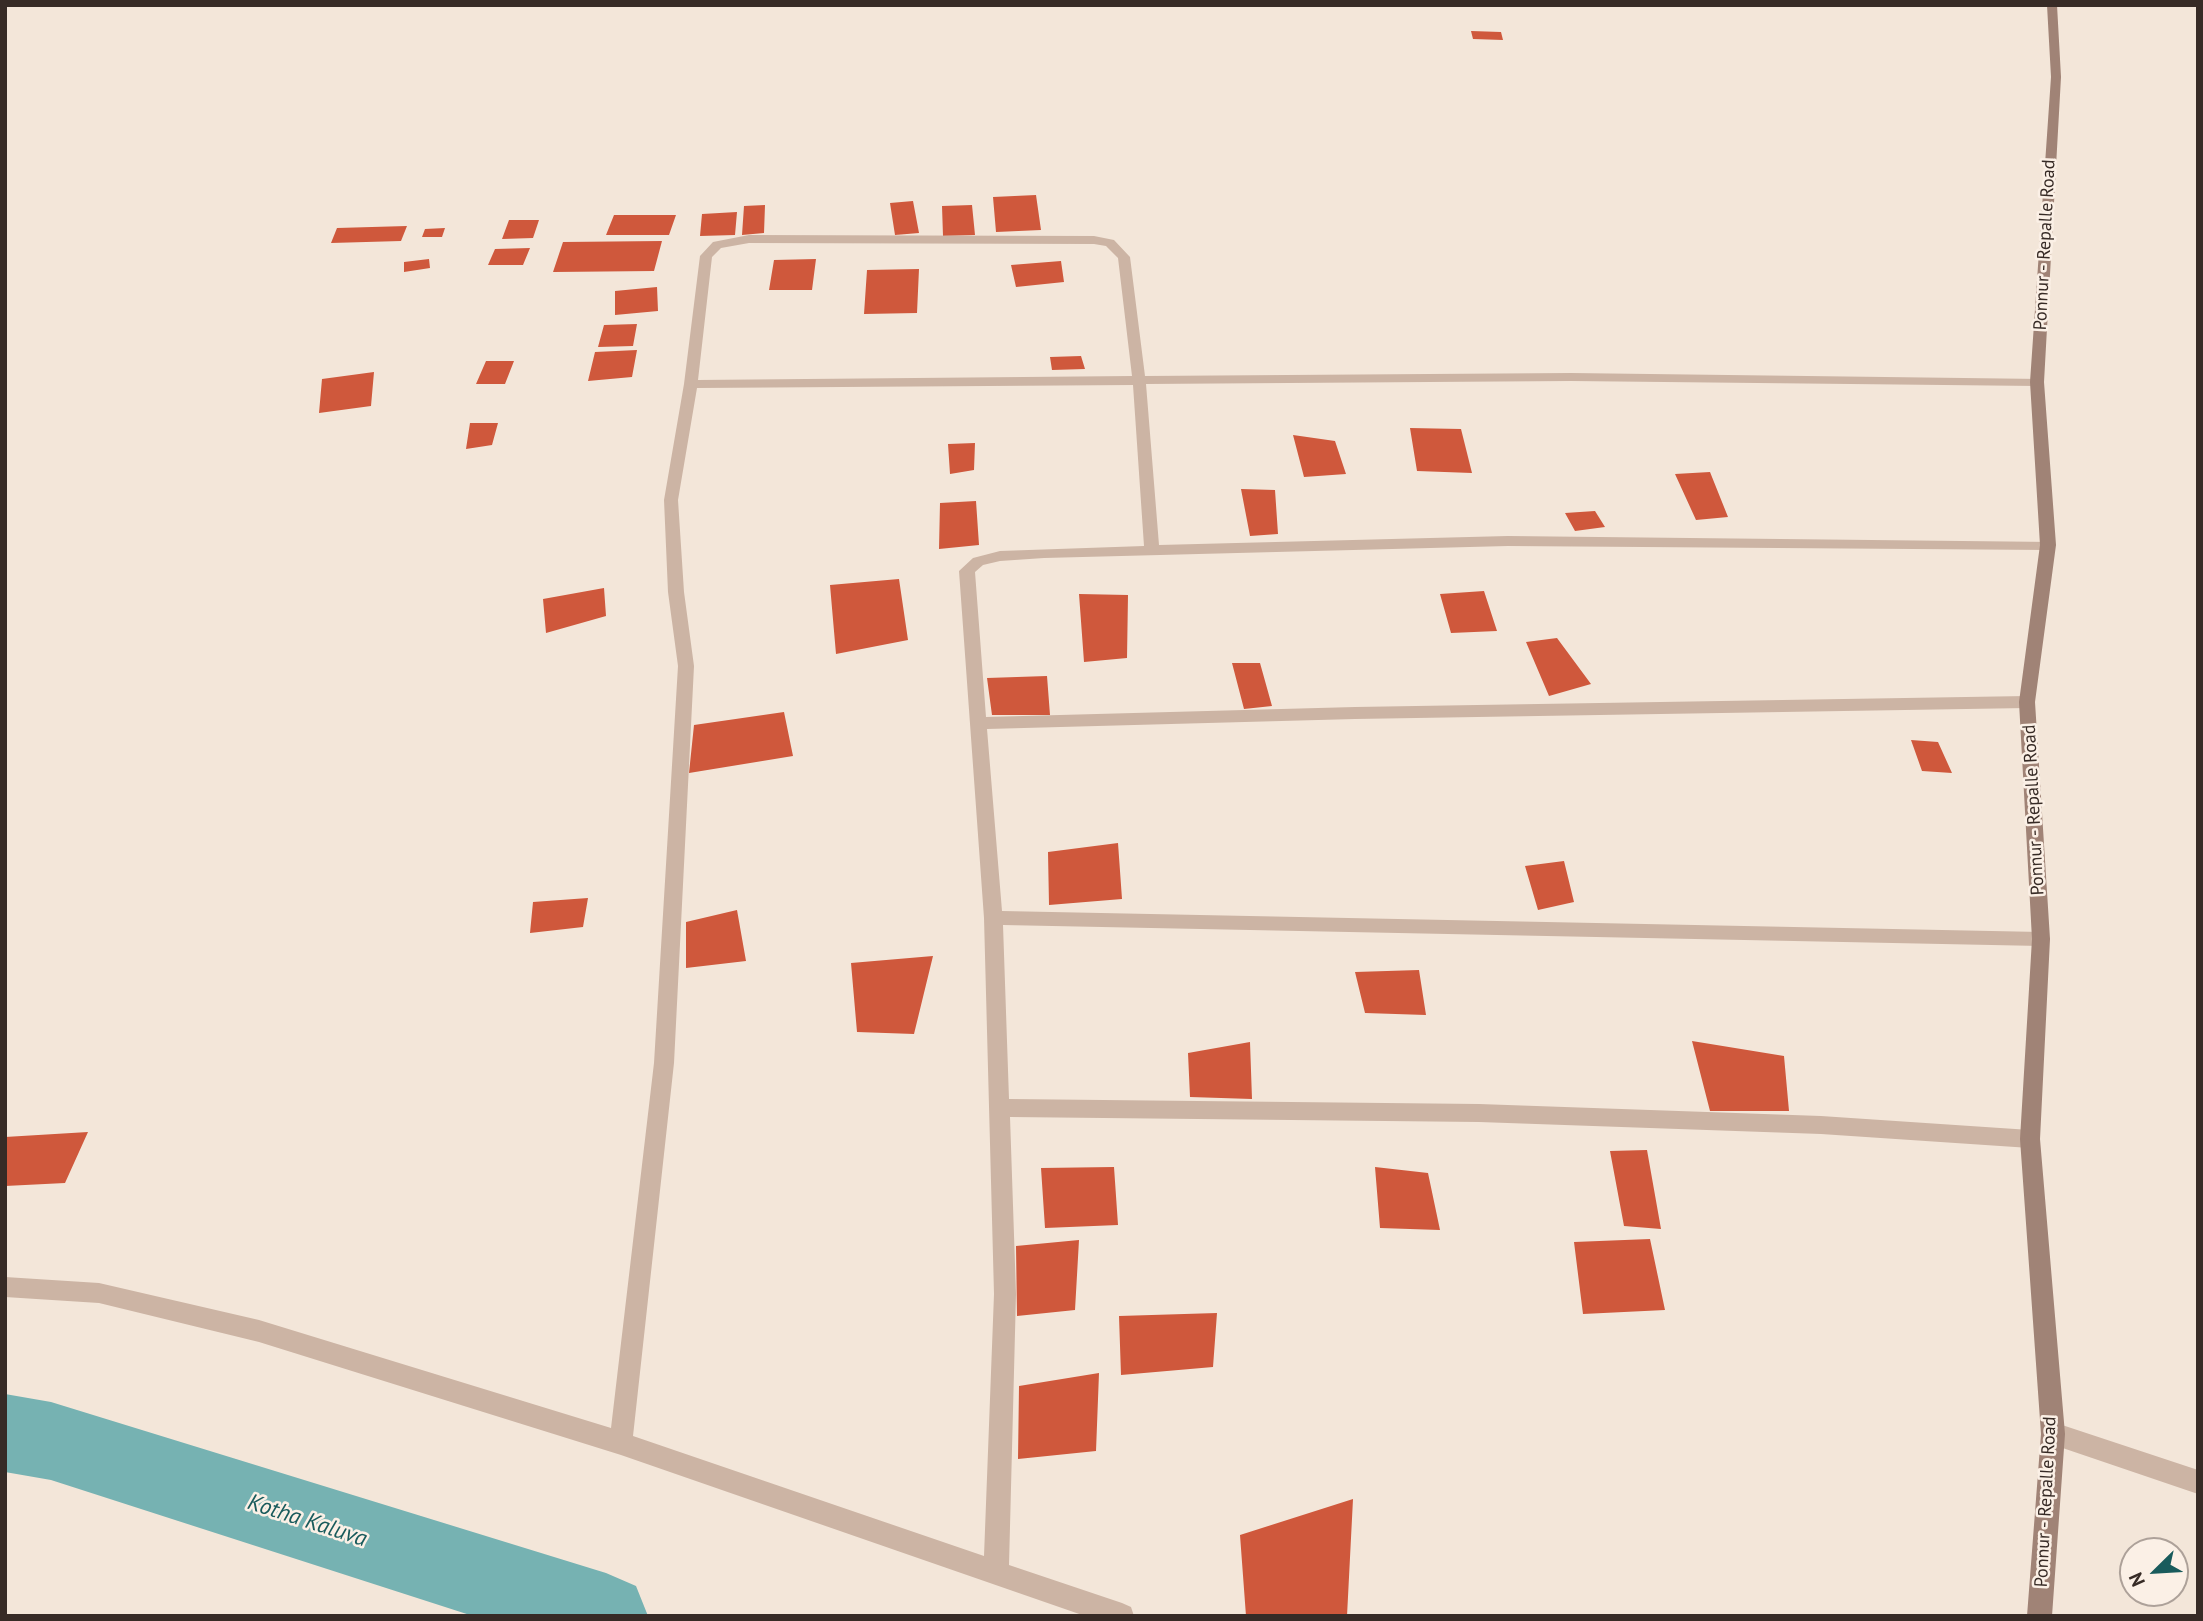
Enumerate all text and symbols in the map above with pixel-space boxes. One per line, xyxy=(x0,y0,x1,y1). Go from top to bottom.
street label: Ponnur - Repalle Road xyxy=(2030,159,2060,331)
street label: Ponnur - Repalle Road xyxy=(2019,724,2049,896)
street label: Ponnur - Repalle Road xyxy=(2031,1416,2061,1588)
water label: Kotha Kaluva xyxy=(244,1489,370,1553)
north arrow xyxy=(2119,1537,2189,1607)
text: N xyxy=(2123,1569,2150,1590)

